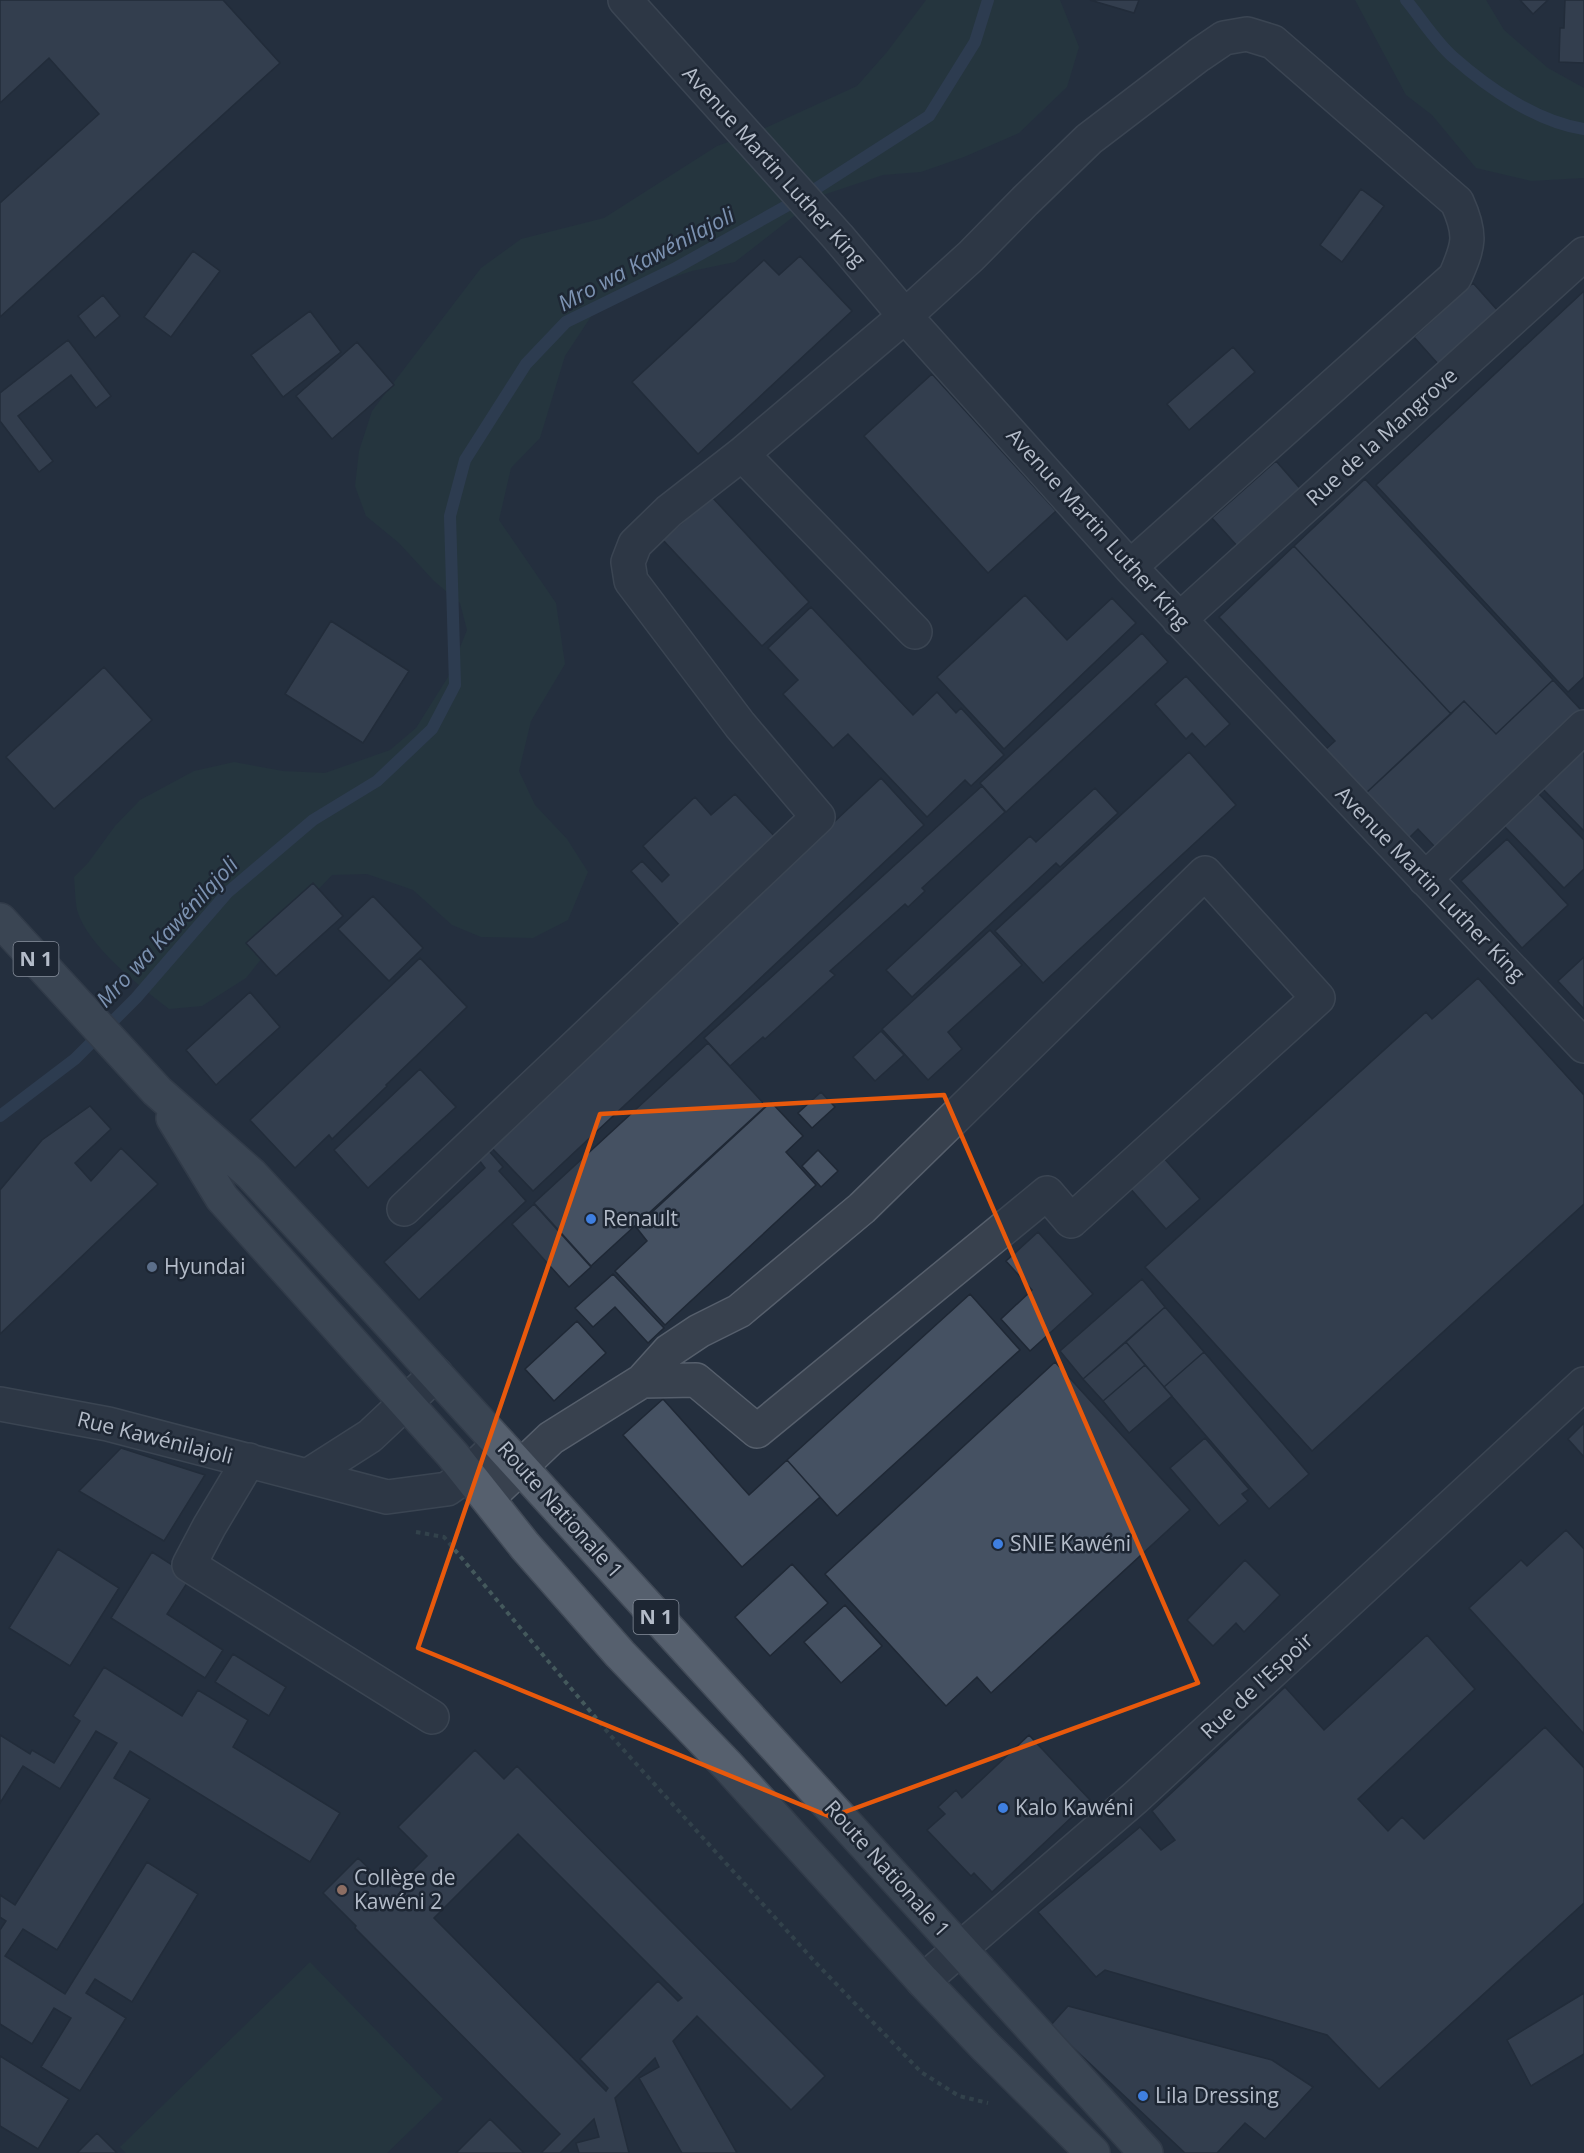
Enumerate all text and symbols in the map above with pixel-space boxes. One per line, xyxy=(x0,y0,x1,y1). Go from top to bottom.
street label: Avenue Martin Luther King xyxy=(677,60,873,273)
water label: Mro wa Kawénilajoli xyxy=(552,199,739,317)
street label: Rue de la Mangrove xyxy=(1300,361,1463,512)
street label: Avenue Martin Luther King xyxy=(1001,422,1197,635)
street label: Avenue Martin Luther King xyxy=(1330,780,1532,987)
water label: Mro wa Kawénilajoli xyxy=(89,849,244,1013)
road number: N 1 xyxy=(14,942,58,976)
place label: Renault xyxy=(603,1204,678,1232)
marker: Renault xyxy=(584,1212,598,1226)
place label: Hyundai xyxy=(164,1252,246,1280)
marker: Hyundai xyxy=(145,1260,159,1274)
street label: Rue Kawénilajoli xyxy=(75,1404,236,1470)
street label: Route Nationale 1 xyxy=(492,1435,630,1584)
place label: SNIE Kawéni xyxy=(1010,1529,1131,1557)
marker: SNIE Kawéni xyxy=(991,1537,1005,1551)
road number: N 1 xyxy=(634,1600,678,1634)
street label: Rue de l'Espoir xyxy=(1194,1626,1319,1745)
place label: Kalo Kawéni xyxy=(1015,1793,1134,1821)
street label: Route Nationale 1 xyxy=(819,1794,957,1943)
marker: Kalo Kawéni xyxy=(996,1801,1010,1815)
place label: Collège de Kawéni 2 xyxy=(354,1863,456,1915)
marker: Collège de Kawéni 2 xyxy=(335,1883,349,1897)
place label: Lila Dressing xyxy=(1155,2081,1279,2109)
marker: Lila Dressing xyxy=(1136,2089,1150,2103)

